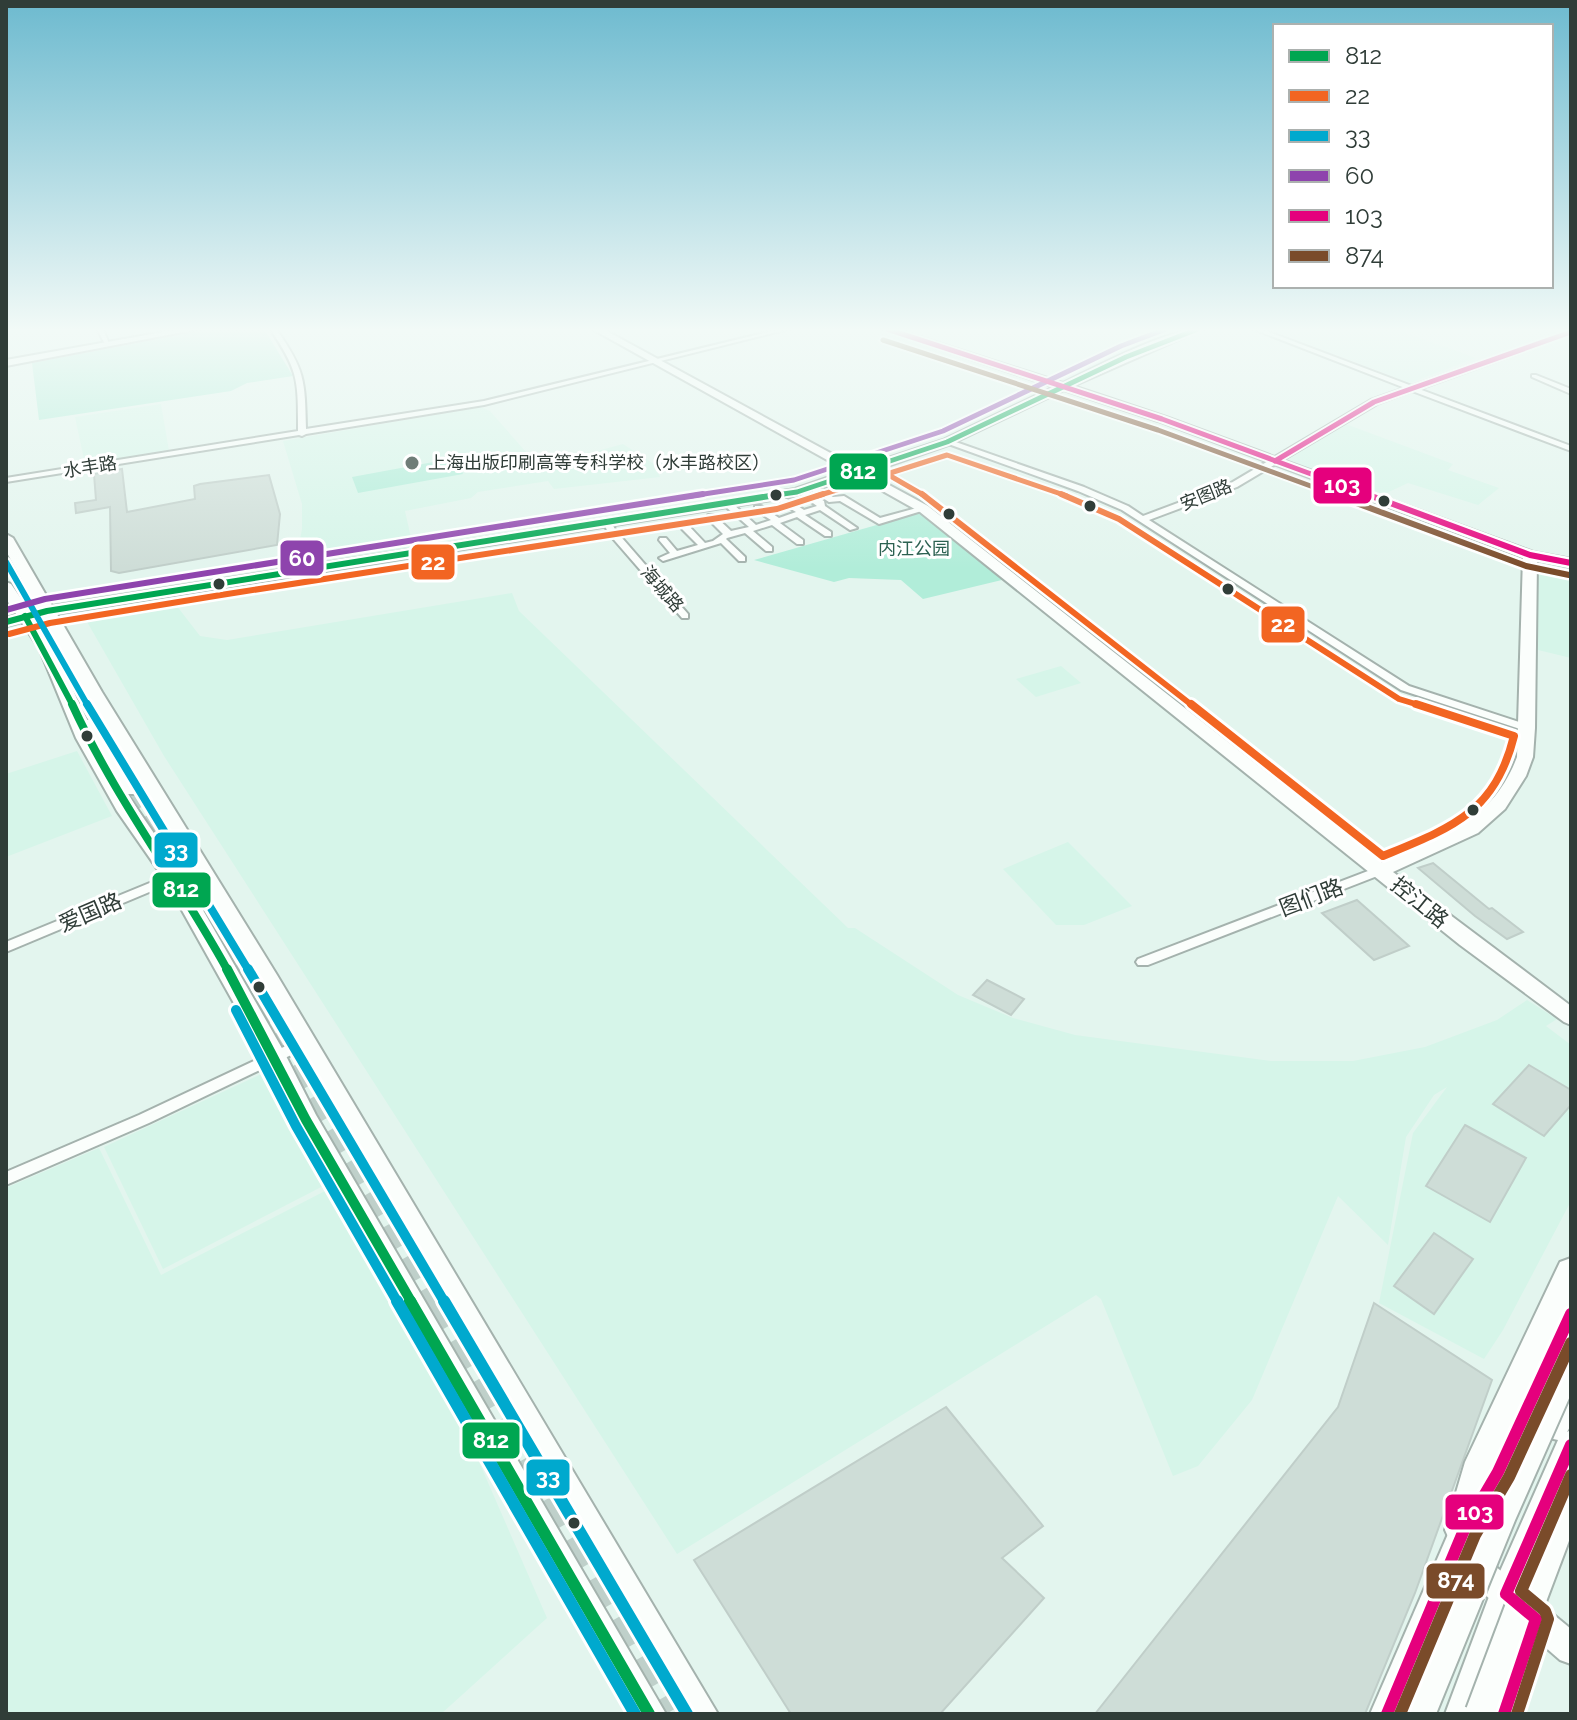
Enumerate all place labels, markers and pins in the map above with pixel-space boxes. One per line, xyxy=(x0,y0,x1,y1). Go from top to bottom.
place label: 上海出版印刷高等专科学校（水丰路校区） xyxy=(428,452,770,473)
marker: 上海出版印刷高等专科学校（水丰路校区） xyxy=(403,454,421,472)
unlabelled marker xyxy=(768,487,784,503)
unlabelled marker xyxy=(1376,493,1392,509)
unlabelled marker xyxy=(1082,498,1098,514)
unlabelled marker xyxy=(941,506,957,522)
unlabelled marker xyxy=(211,576,227,592)
unlabelled marker xyxy=(1220,581,1236,597)
unlabelled marker xyxy=(79,728,95,744)
unlabelled marker xyxy=(1465,802,1481,818)
unlabelled marker xyxy=(251,979,267,995)
unlabelled marker xyxy=(566,1515,582,1531)

